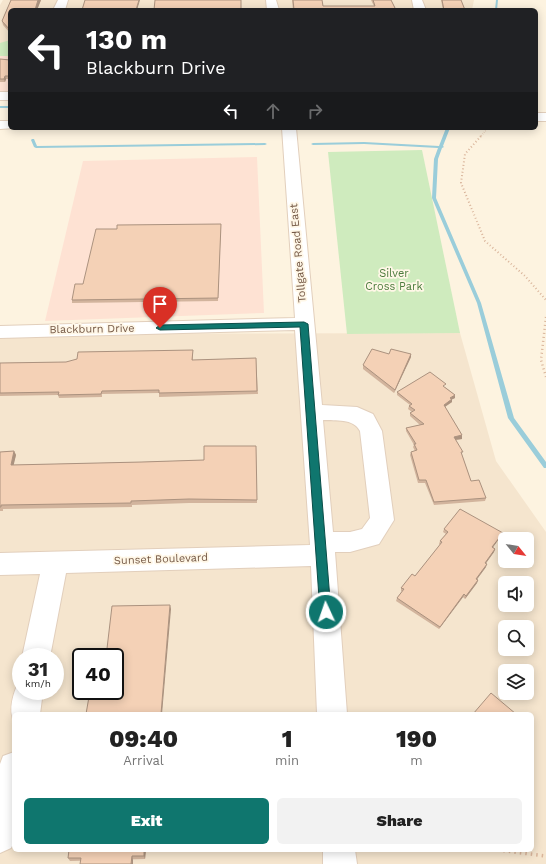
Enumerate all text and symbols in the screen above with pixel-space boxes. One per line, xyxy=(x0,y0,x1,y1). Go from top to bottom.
text: 130 m xyxy=(86,23,167,56)
icon: left xyxy=(20,24,72,76)
text: Blackburn Drive xyxy=(86,57,226,78)
icon: left xyxy=(220,100,242,122)
icon: ahead xyxy=(262,100,284,122)
icon: right xyxy=(304,100,326,122)
street label: Tollgate Road East xyxy=(287,202,309,303)
park label: Silver Cross Park xyxy=(365,267,423,293)
pin xyxy=(143,287,177,328)
icon: arrive xyxy=(149,293,171,315)
street label: Blackburn Drive xyxy=(49,322,135,336)
north arrow xyxy=(498,532,534,568)
map controls xyxy=(498,532,534,700)
street label: Sunset Boulevard xyxy=(114,551,208,567)
button: sound xyxy=(498,576,534,612)
position arrow xyxy=(305,591,347,633)
button: search xyxy=(498,620,534,656)
speed limit sign: 40 xyxy=(72,648,124,700)
text: 31 xyxy=(28,657,48,681)
button: layers xyxy=(498,664,534,700)
text: km/h xyxy=(25,678,51,689)
text: 09:40 xyxy=(109,725,178,753)
text: 1 xyxy=(282,725,292,753)
text: 190 xyxy=(396,725,437,753)
text: Arrival xyxy=(123,753,164,768)
text: min xyxy=(275,753,299,768)
text: m xyxy=(410,753,423,768)
button: Exit xyxy=(24,798,269,844)
button: Share xyxy=(277,798,522,844)

